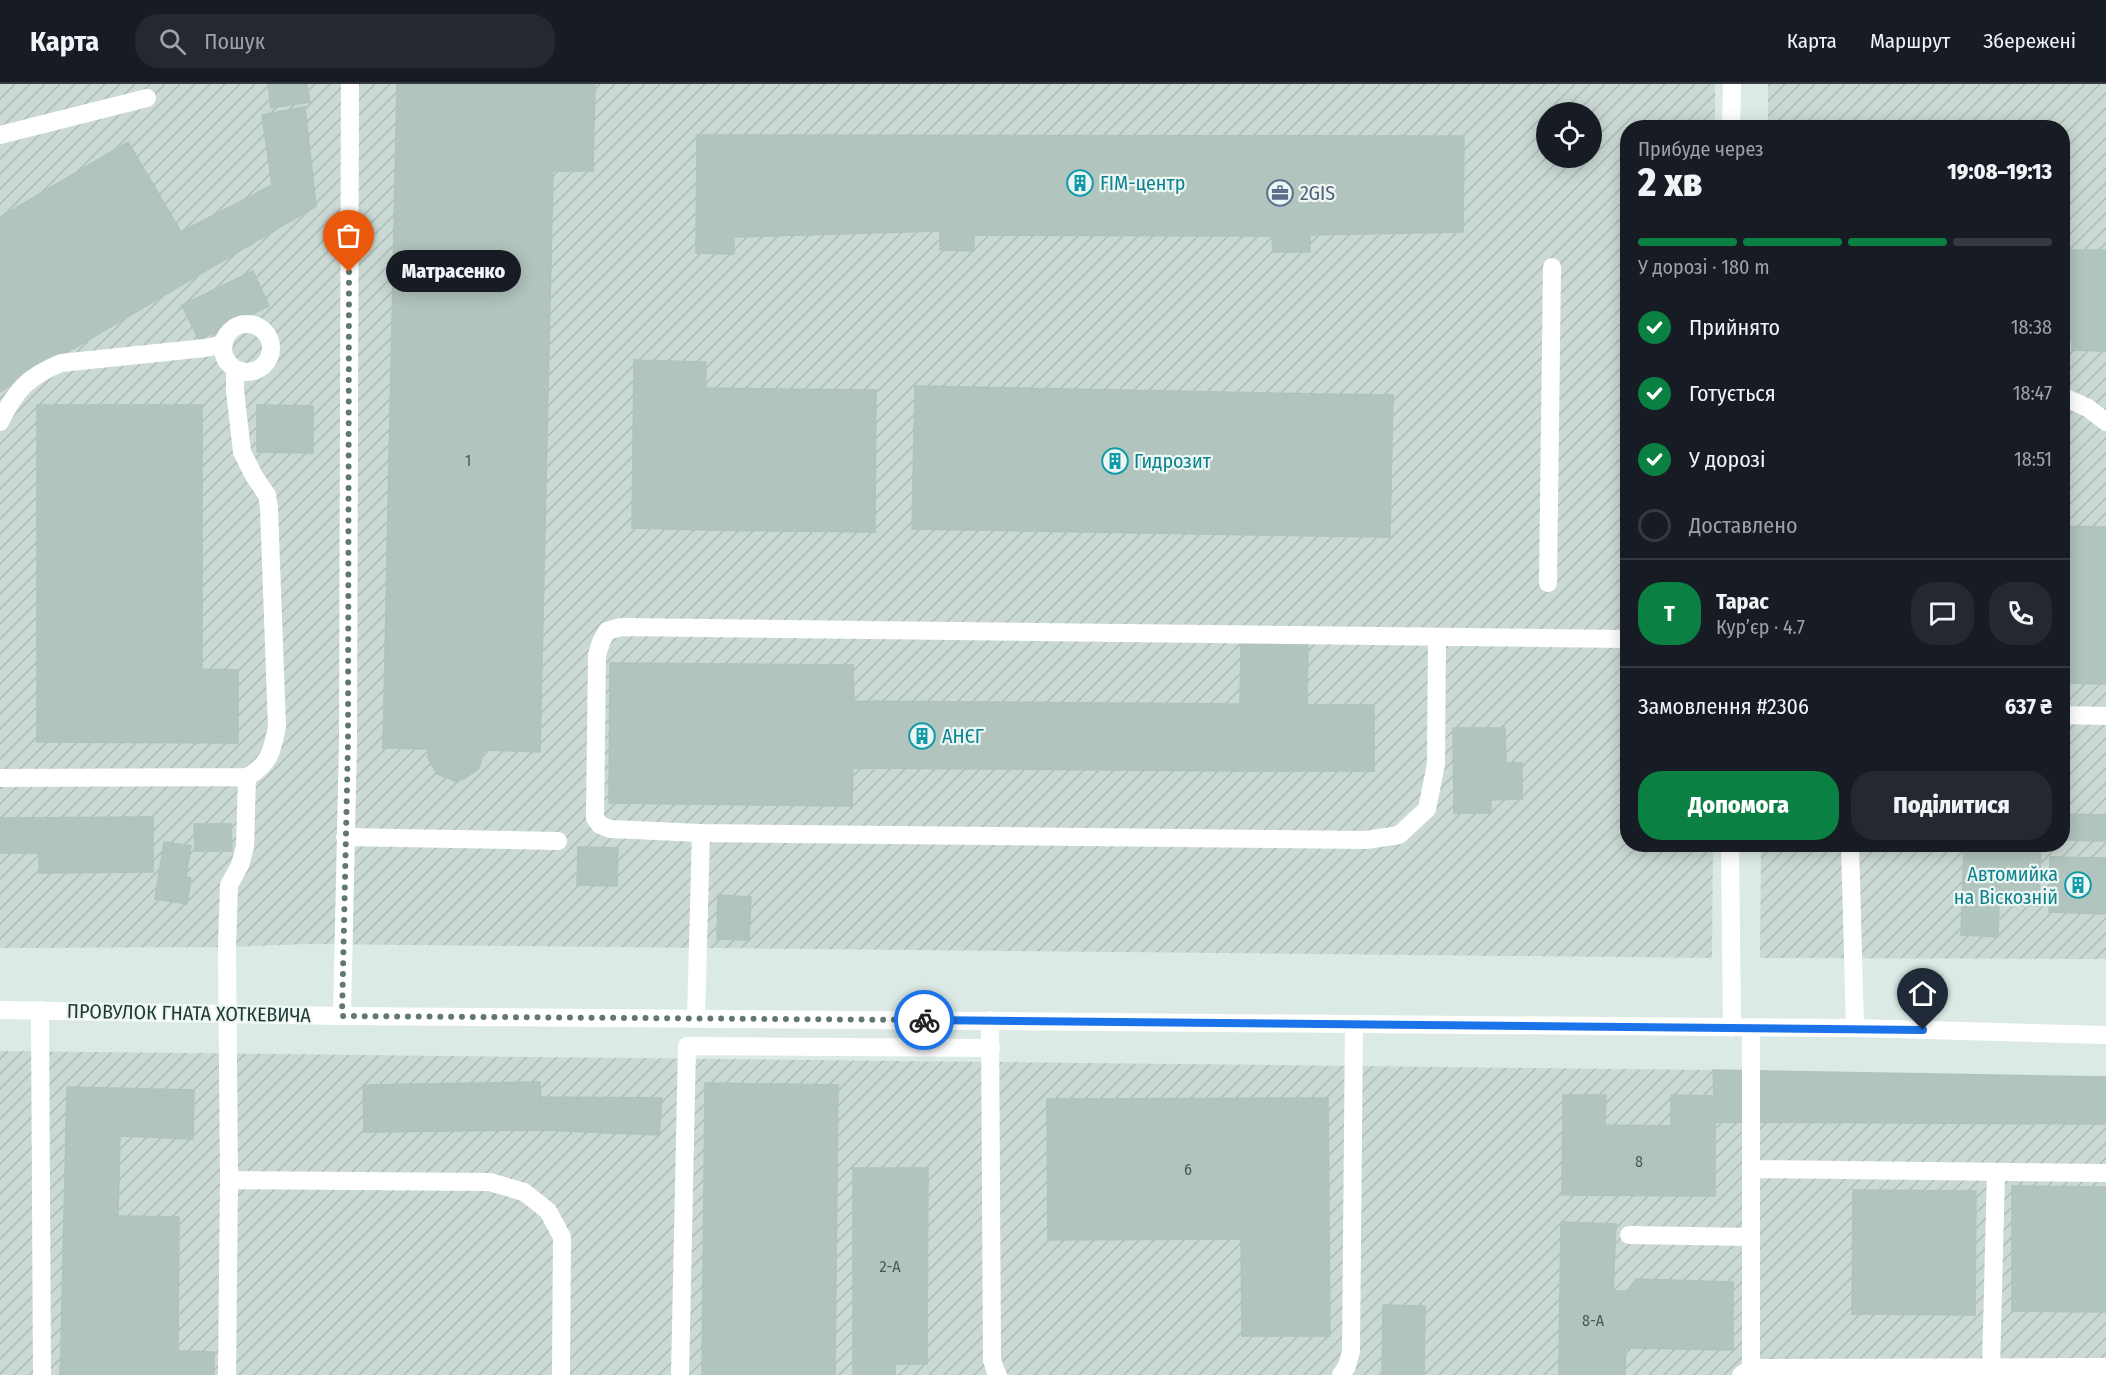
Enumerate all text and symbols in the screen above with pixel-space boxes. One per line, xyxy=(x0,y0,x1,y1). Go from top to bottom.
search box xyxy=(135,14,555,68)
text: Карта xyxy=(30,25,99,58)
icon: search xyxy=(156,25,189,58)
text: Пошук xyxy=(204,28,265,55)
text: Карта xyxy=(1787,28,1837,54)
text: Маршрут xyxy=(1870,28,1950,54)
text: Збережені xyxy=(1983,28,2076,54)
map controls xyxy=(1536,102,1602,168)
button: locate xyxy=(1536,102,1602,168)
text: Прибуде через xyxy=(1638,137,1764,161)
text: 19:08–19:13 xyxy=(1947,158,2052,185)
text: 2 хв xyxy=(1638,160,1702,206)
building icon: FIM-центр xyxy=(1065,168,1095,198)
place label: FIM-центр xyxy=(1100,171,1185,195)
office icon: 2GIS xyxy=(1265,178,1295,208)
place label: 2GIS xyxy=(1300,181,1335,205)
pin xyxy=(323,210,374,272)
icon: bag xyxy=(332,219,365,252)
callout: Матрасенко xyxy=(385,251,520,293)
text: У дорозі · 180 m xyxy=(1638,255,1770,279)
text: Матрасенко xyxy=(402,259,505,283)
icon: check xyxy=(1638,311,1671,344)
text: Прийнято xyxy=(1689,314,1780,341)
text: 18:38 xyxy=(2011,315,2052,339)
icon: check xyxy=(1638,377,1671,410)
text: Готується xyxy=(1689,380,1776,407)
text: 18:47 xyxy=(2013,381,2052,405)
icon: check xyxy=(1638,443,1671,476)
building icon: Гидрозит xyxy=(1100,446,1130,476)
text: У дорозі xyxy=(1689,446,1766,473)
text: 18:51 xyxy=(2014,447,2052,471)
place label: Гидрозит xyxy=(1134,449,1212,473)
house number: 1 xyxy=(465,451,471,470)
text: Доставлено xyxy=(1689,512,1798,539)
button: chat xyxy=(1911,582,1974,645)
button: phone xyxy=(1989,582,2052,645)
text: Тарас xyxy=(1716,588,1769,615)
text: Т xyxy=(1664,600,1675,627)
text: Кур’єр · 4.7 xyxy=(1716,615,1805,639)
text: Замовлення #2306 xyxy=(1638,693,1809,720)
text: 637 ₴ xyxy=(2005,693,2052,720)
building icon: АНЄГ xyxy=(907,721,937,751)
place label: АНЄГ xyxy=(942,724,985,748)
button: Допомога xyxy=(1638,771,1839,840)
button: Поділитися xyxy=(1851,771,2052,840)
place label: Автомийка на Віскозній xyxy=(1954,862,2058,909)
building icon: Автомийка на Віскозній xyxy=(2063,870,2093,900)
pin xyxy=(1897,968,1948,1030)
icon: home xyxy=(1906,977,1939,1010)
courier xyxy=(894,990,954,1050)
street label: ПРОВУЛОК ГНАТА ХОТКЕВИЧА xyxy=(67,999,312,1027)
icon: bike xyxy=(908,1004,941,1037)
house number: 8 xyxy=(1635,1152,1643,1171)
house number: 6 xyxy=(1184,1160,1192,1179)
house number: 2-А xyxy=(879,1257,901,1276)
house number: 8-А xyxy=(1582,1311,1605,1330)

